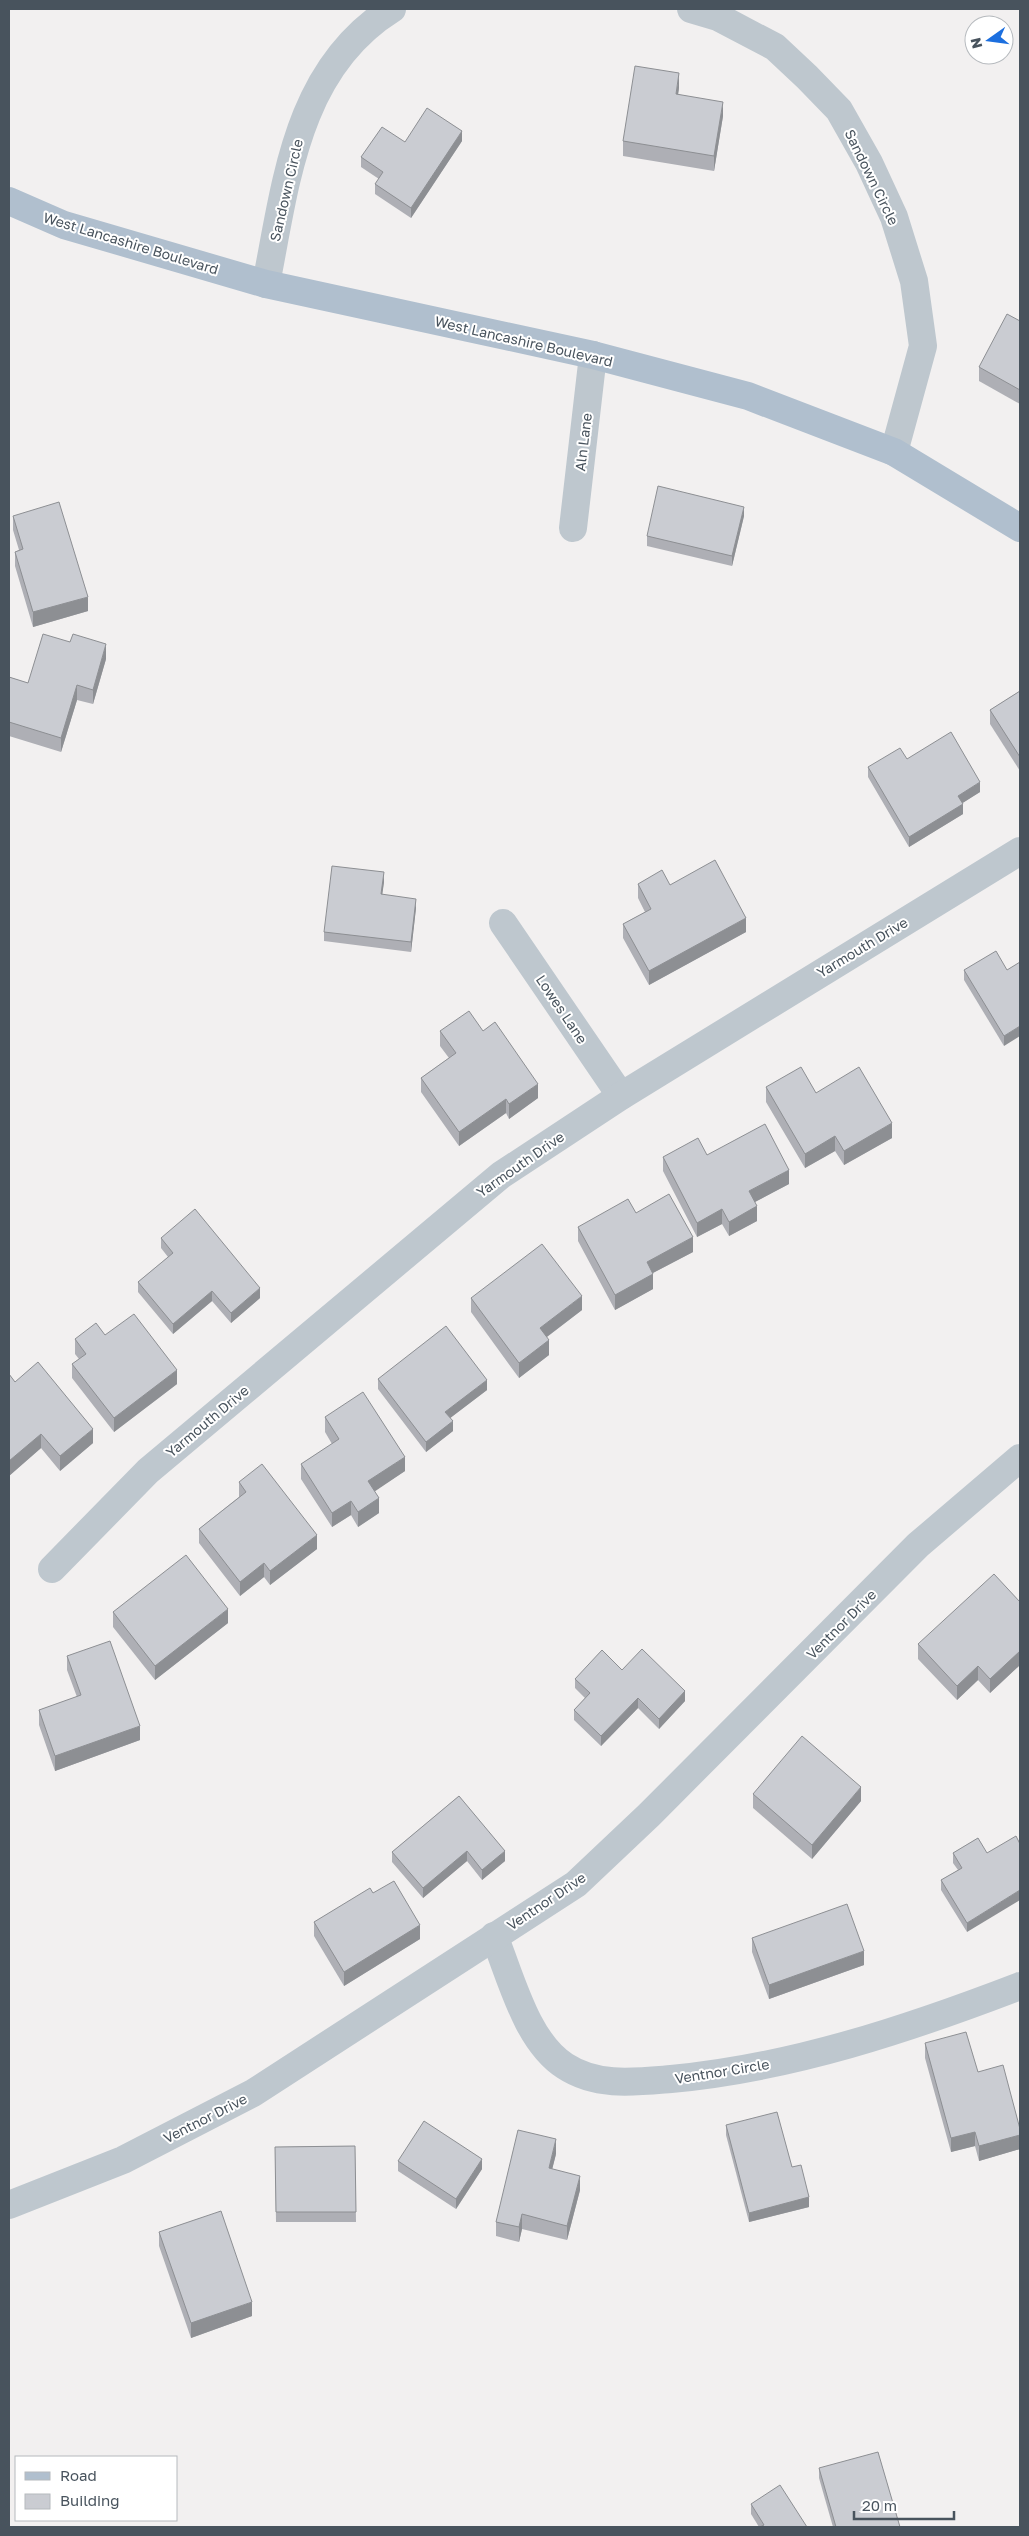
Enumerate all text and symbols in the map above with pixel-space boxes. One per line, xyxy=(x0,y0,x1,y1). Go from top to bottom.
north arrow xyxy=(964,15,1014,65)
text: N xyxy=(966,36,985,50)
street label: Sandown Circle xyxy=(841,126,903,228)
street label: Sandown Circle xyxy=(266,137,306,243)
street label: West Lancashire Boulevard xyxy=(41,208,221,278)
street label: West Lancashire Boulevard xyxy=(433,312,615,370)
street label: Aln Lane xyxy=(571,412,595,472)
street label: Yarmouth Drive xyxy=(814,913,910,981)
street label: Lowes Lane xyxy=(533,971,591,1047)
street label: Yarmouth Drive xyxy=(473,1128,567,1200)
street label: Yarmouth Drive xyxy=(162,1381,252,1461)
street label: Ventnor Drive xyxy=(803,1586,879,1662)
street label: Ventnor Drive xyxy=(503,1868,589,1934)
street label: Ventnor Circle xyxy=(674,2055,770,2087)
street label: Ventnor Drive xyxy=(160,2090,250,2146)
legend xyxy=(15,2456,178,2521)
text: Road xyxy=(60,2466,97,2484)
scale bar xyxy=(854,2488,954,2520)
text: Building xyxy=(60,2491,120,2509)
text: 20 m xyxy=(862,2496,897,2514)

